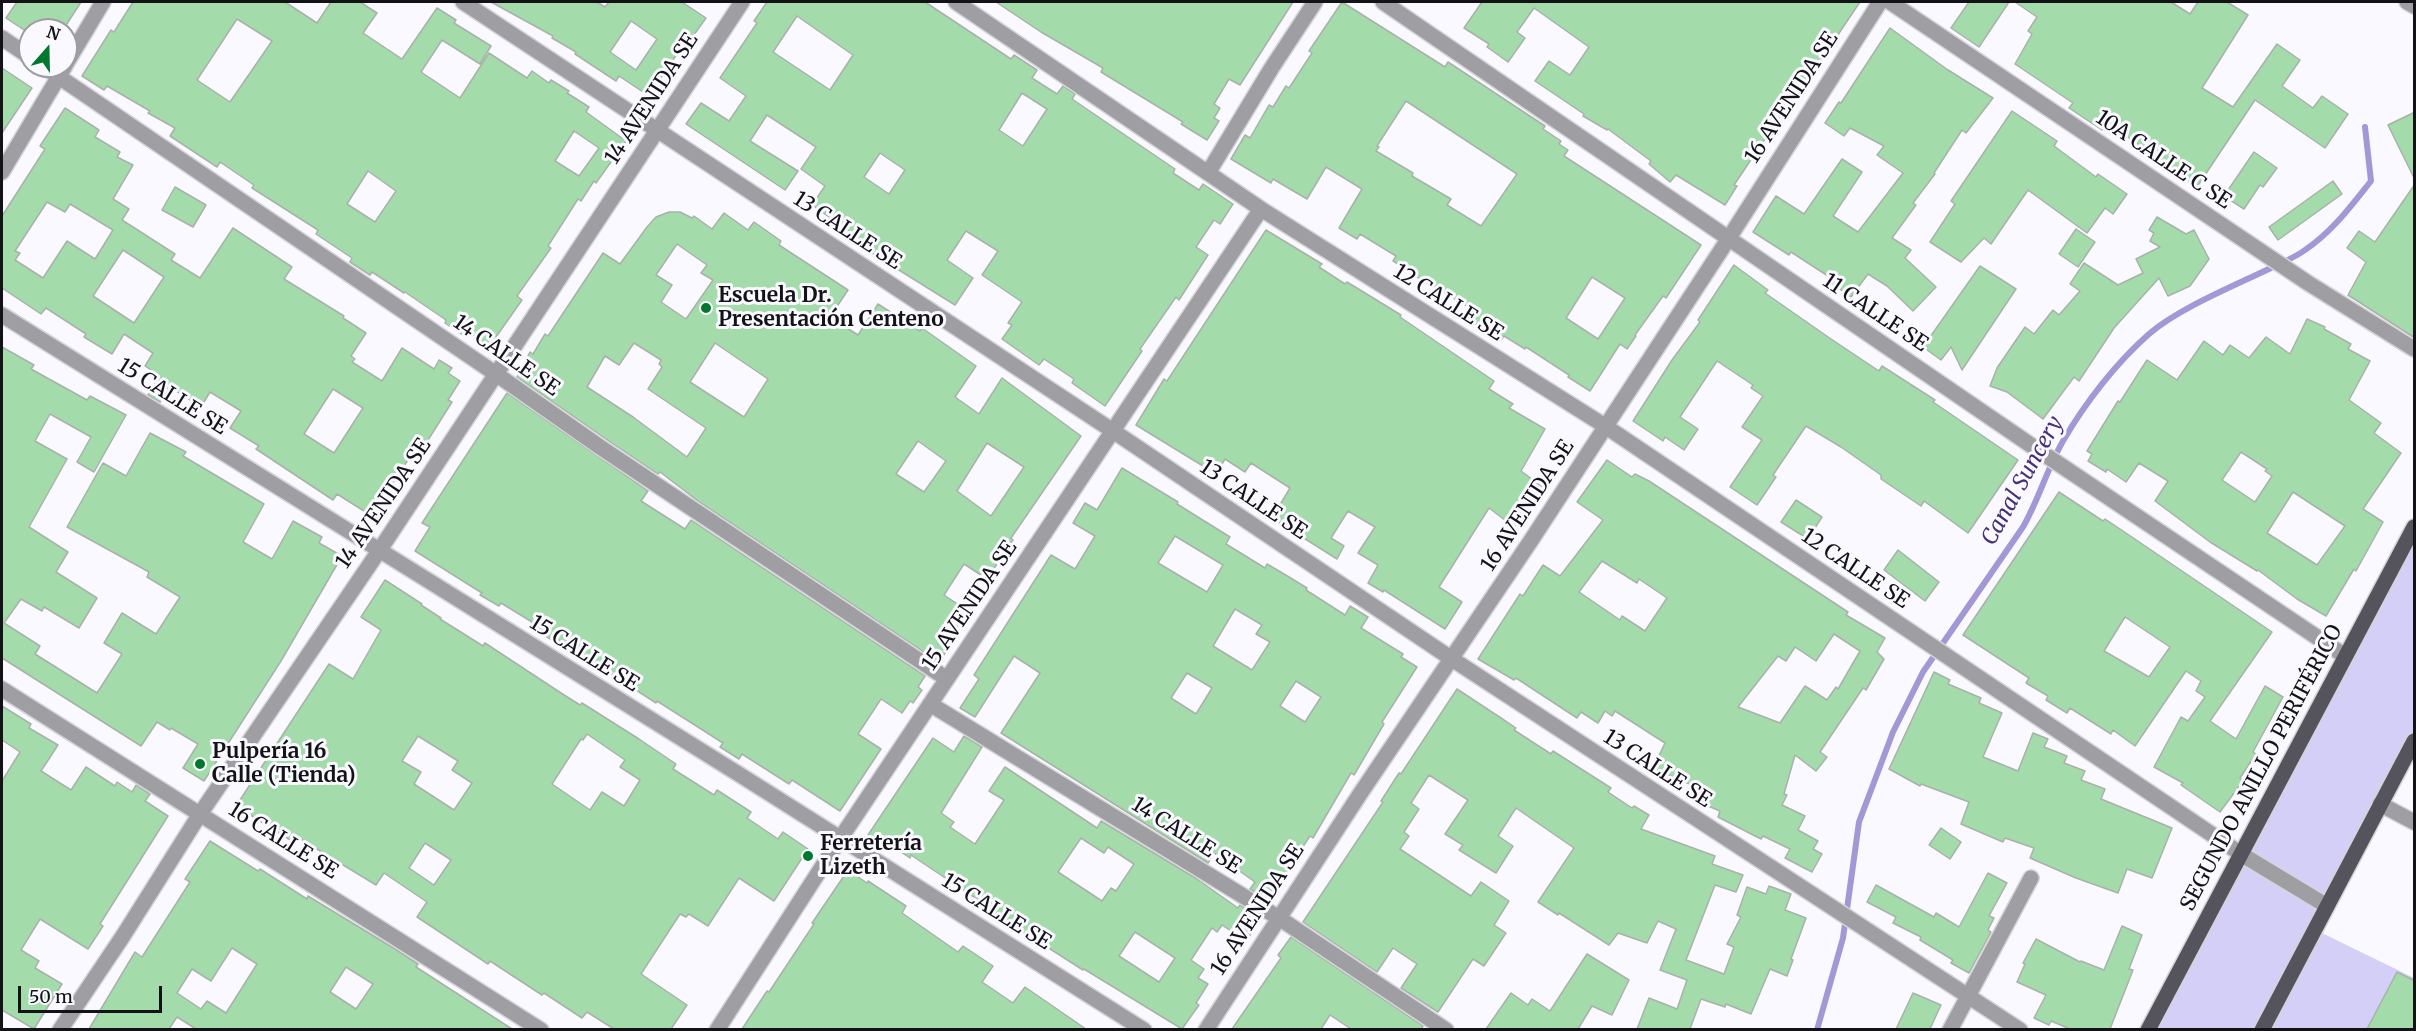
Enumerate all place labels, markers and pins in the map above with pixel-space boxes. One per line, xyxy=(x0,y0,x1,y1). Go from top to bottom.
place label: Escuela Dr. Presentación Centeno xyxy=(718,283,944,333)
marker: Escuela Dr. Presentación Centeno xyxy=(699,301,713,315)
place label: Pulpería 16 Calle (Tienda) xyxy=(212,739,355,789)
marker: Pulpería 16 Calle (Tienda) xyxy=(193,757,207,771)
place label: Ferretería Lizeth xyxy=(820,831,922,881)
marker: Ferretería Lizeth xyxy=(801,849,815,863)

